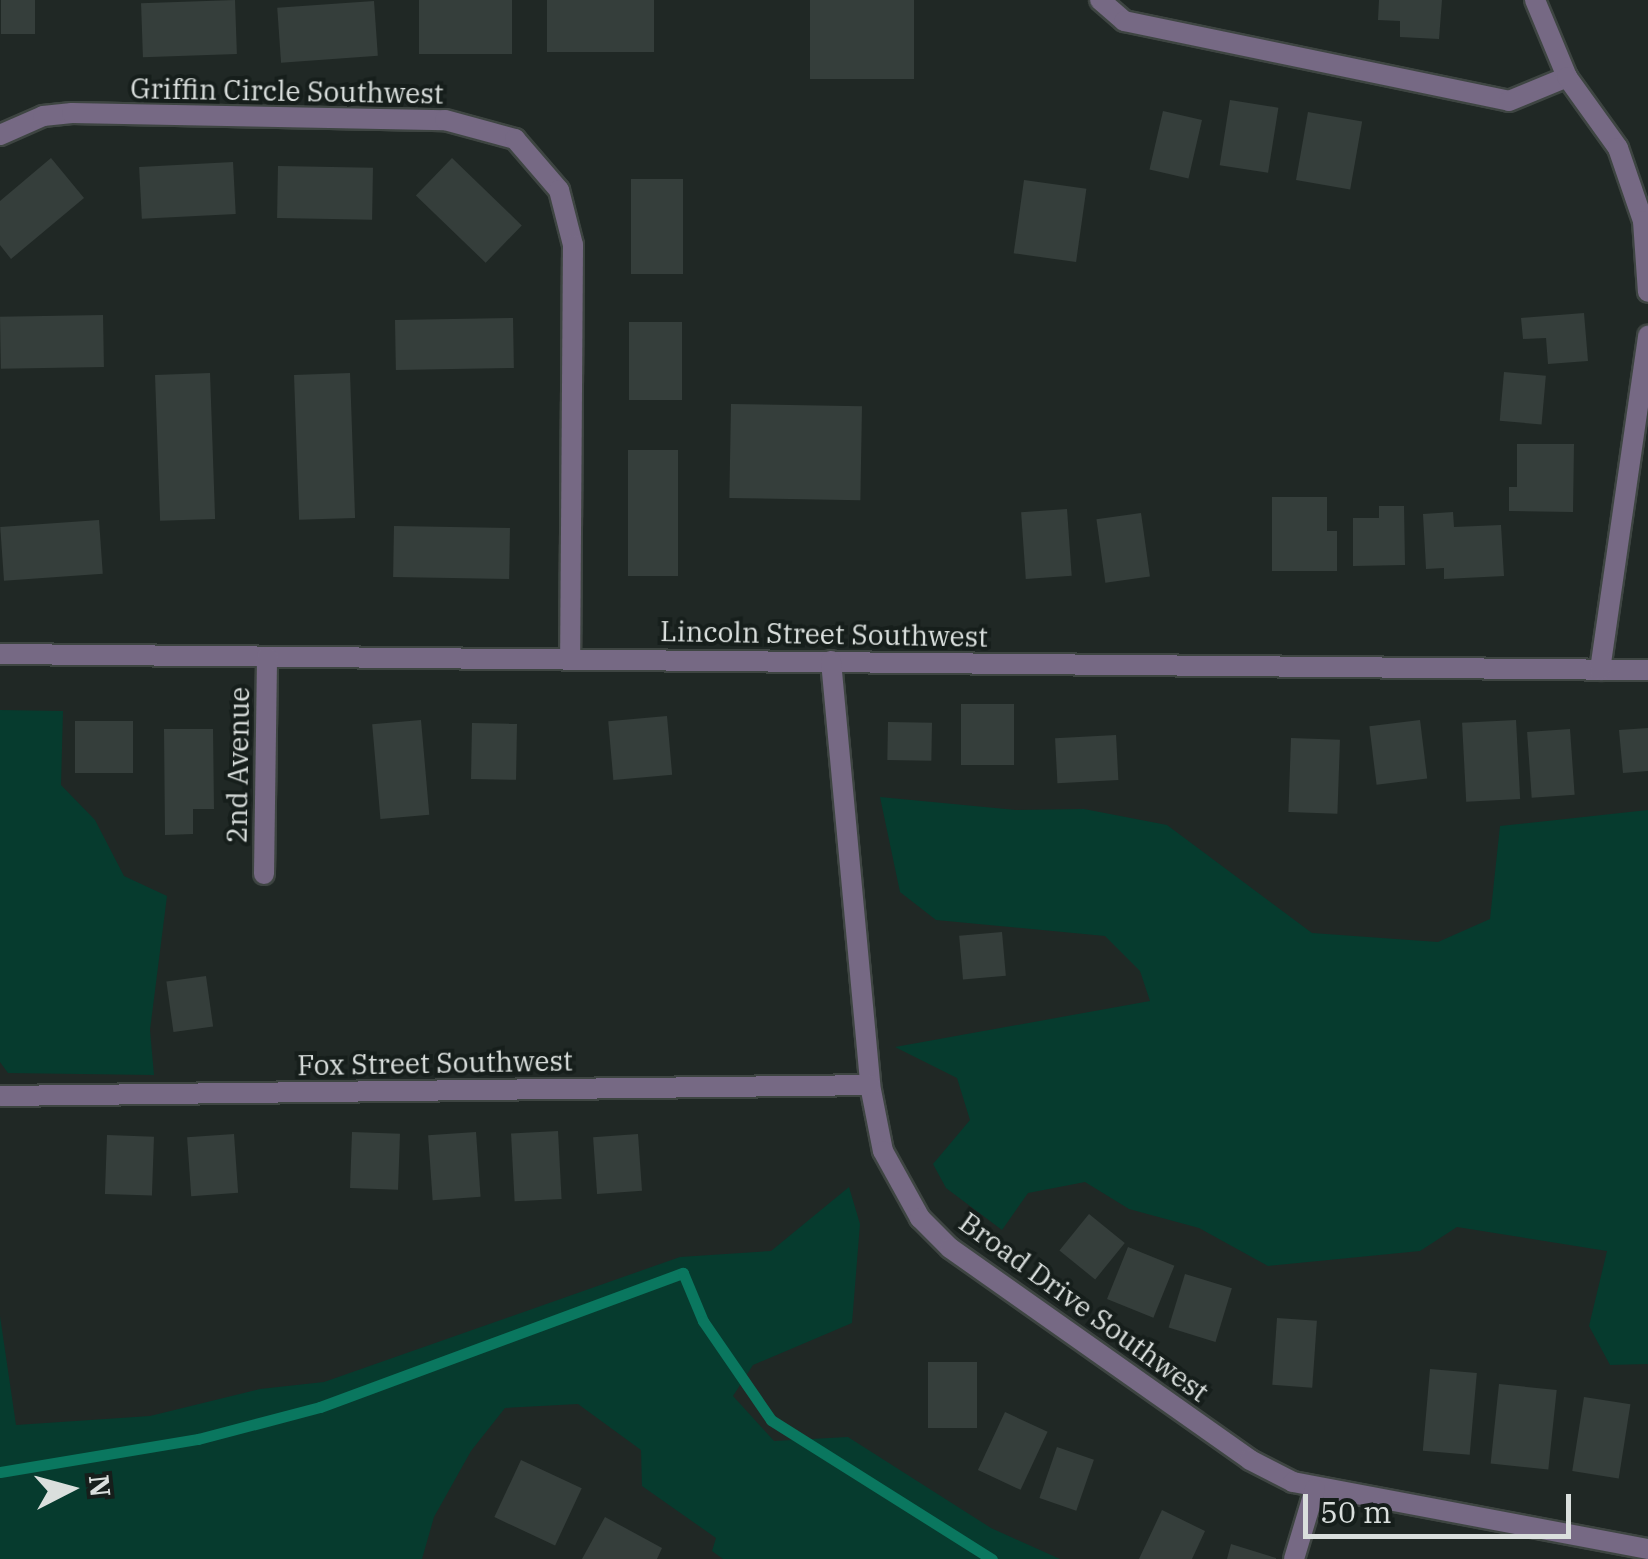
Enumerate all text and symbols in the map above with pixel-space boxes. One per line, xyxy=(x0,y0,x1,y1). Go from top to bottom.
street label: Griffin Circle Southwest xyxy=(130,71,444,111)
street label: Lincoln Street Southwest xyxy=(660,614,988,654)
street label: 2nd Avenue xyxy=(220,686,256,844)
street label: Fox Street Southwest xyxy=(297,1044,573,1082)
street label: Broad Drive Southwest xyxy=(953,1205,1215,1409)
north arrow xyxy=(20,1439,120,1539)
text: N xyxy=(81,1473,120,1499)
scale bar xyxy=(1308,1474,1576,1536)
text: 50 m xyxy=(1320,1492,1392,1531)

